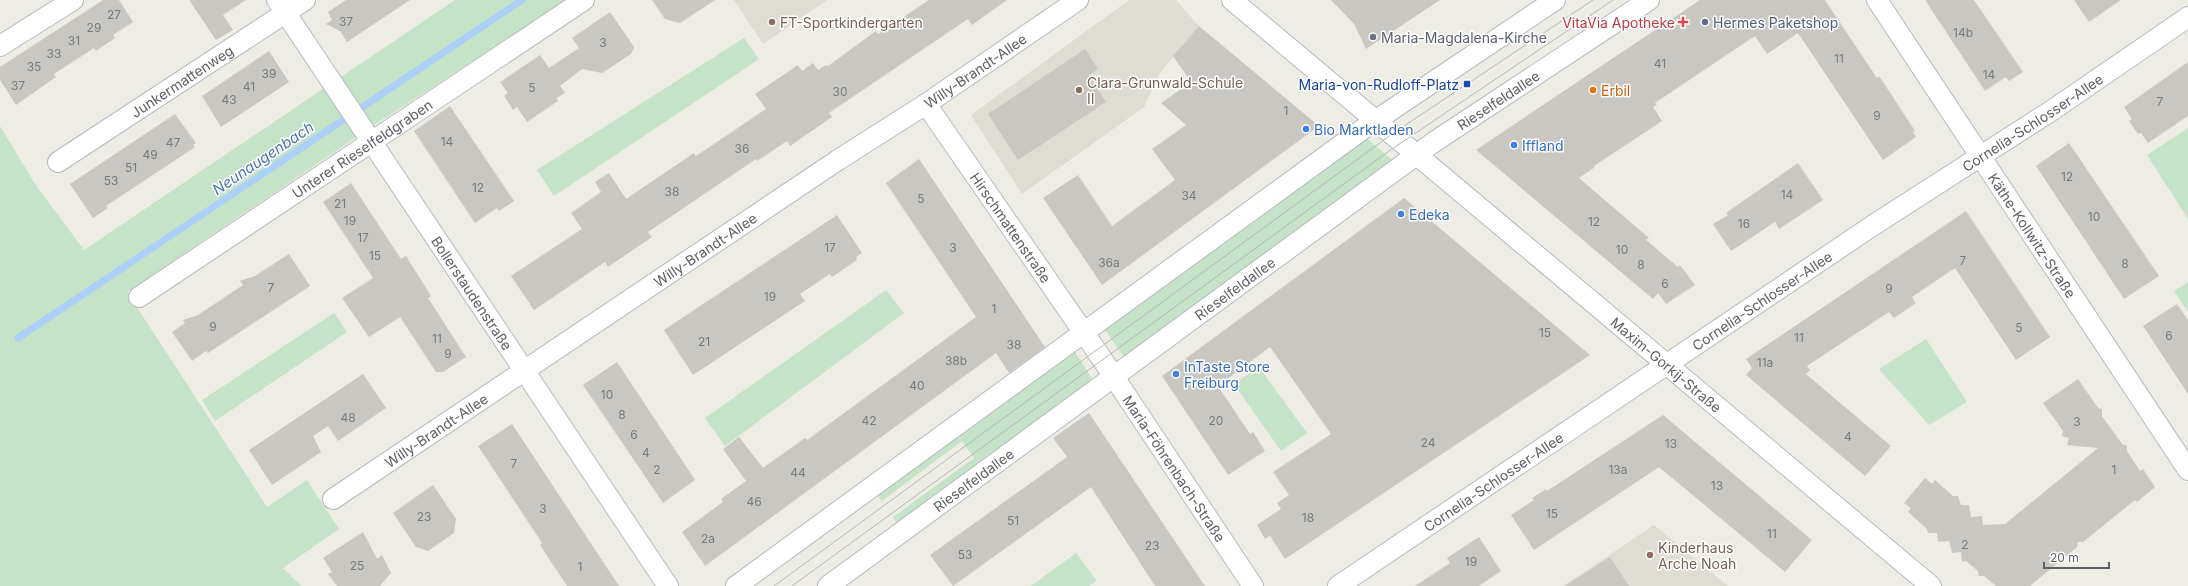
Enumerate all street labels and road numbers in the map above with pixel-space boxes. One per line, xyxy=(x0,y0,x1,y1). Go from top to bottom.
street label: Willy-Brandt-Allee xyxy=(921,29,1030,111)
street label: Junkermattenweg xyxy=(127,41,236,121)
street label: Rieselfeldallee xyxy=(1454,66,1543,133)
street label: Cornelia-Schlosser-Allee xyxy=(1959,70,2106,175)
street label: Unterer Rieselfeldgraben xyxy=(289,95,435,201)
street label: Hirschmattenstraße xyxy=(967,169,1055,286)
street label: Käthe-Kollwitz-Straße xyxy=(1985,170,2080,301)
street label: Willy-Brandt-Allee xyxy=(650,209,760,290)
street label: Bollerstaudenstraße xyxy=(428,233,516,353)
street label: Cornelia-Schlosser-Allee xyxy=(1688,247,1835,354)
street label: Rieselfeldallee xyxy=(1191,253,1278,323)
street label: Maxim-Gorkij-Straße xyxy=(1608,313,1725,415)
street label: Willy-Brandt-Allee xyxy=(381,389,491,470)
street label: Maria-Föhrenbach-Straße xyxy=(1120,392,1229,545)
street label: Cornelia-Schlosser-Allee xyxy=(1420,428,1566,535)
street label: Rieselfeldallee xyxy=(930,445,1017,515)

